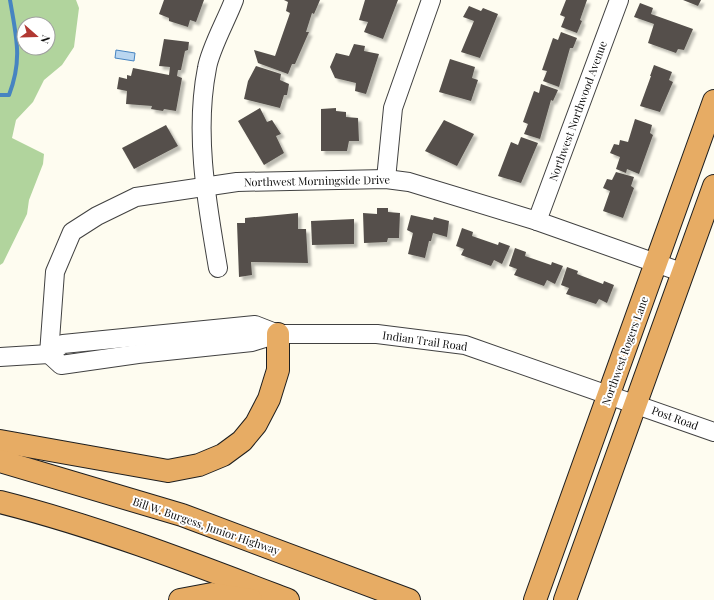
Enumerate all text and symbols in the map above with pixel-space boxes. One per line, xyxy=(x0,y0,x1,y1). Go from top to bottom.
north arrow xyxy=(16,16,56,56)
text: N xyxy=(37,33,54,46)
street label: Northwest Northwood Avenue xyxy=(545,38,610,183)
street label: Northwest Morningside Drive xyxy=(244,172,391,189)
street label: Northwest Rogers Lane xyxy=(598,294,651,407)
street label: Indian Trail Road xyxy=(382,327,469,354)
street label: Post Road xyxy=(650,402,701,433)
street label: Bill W. Burgess, Junior Highway xyxy=(131,493,282,558)

